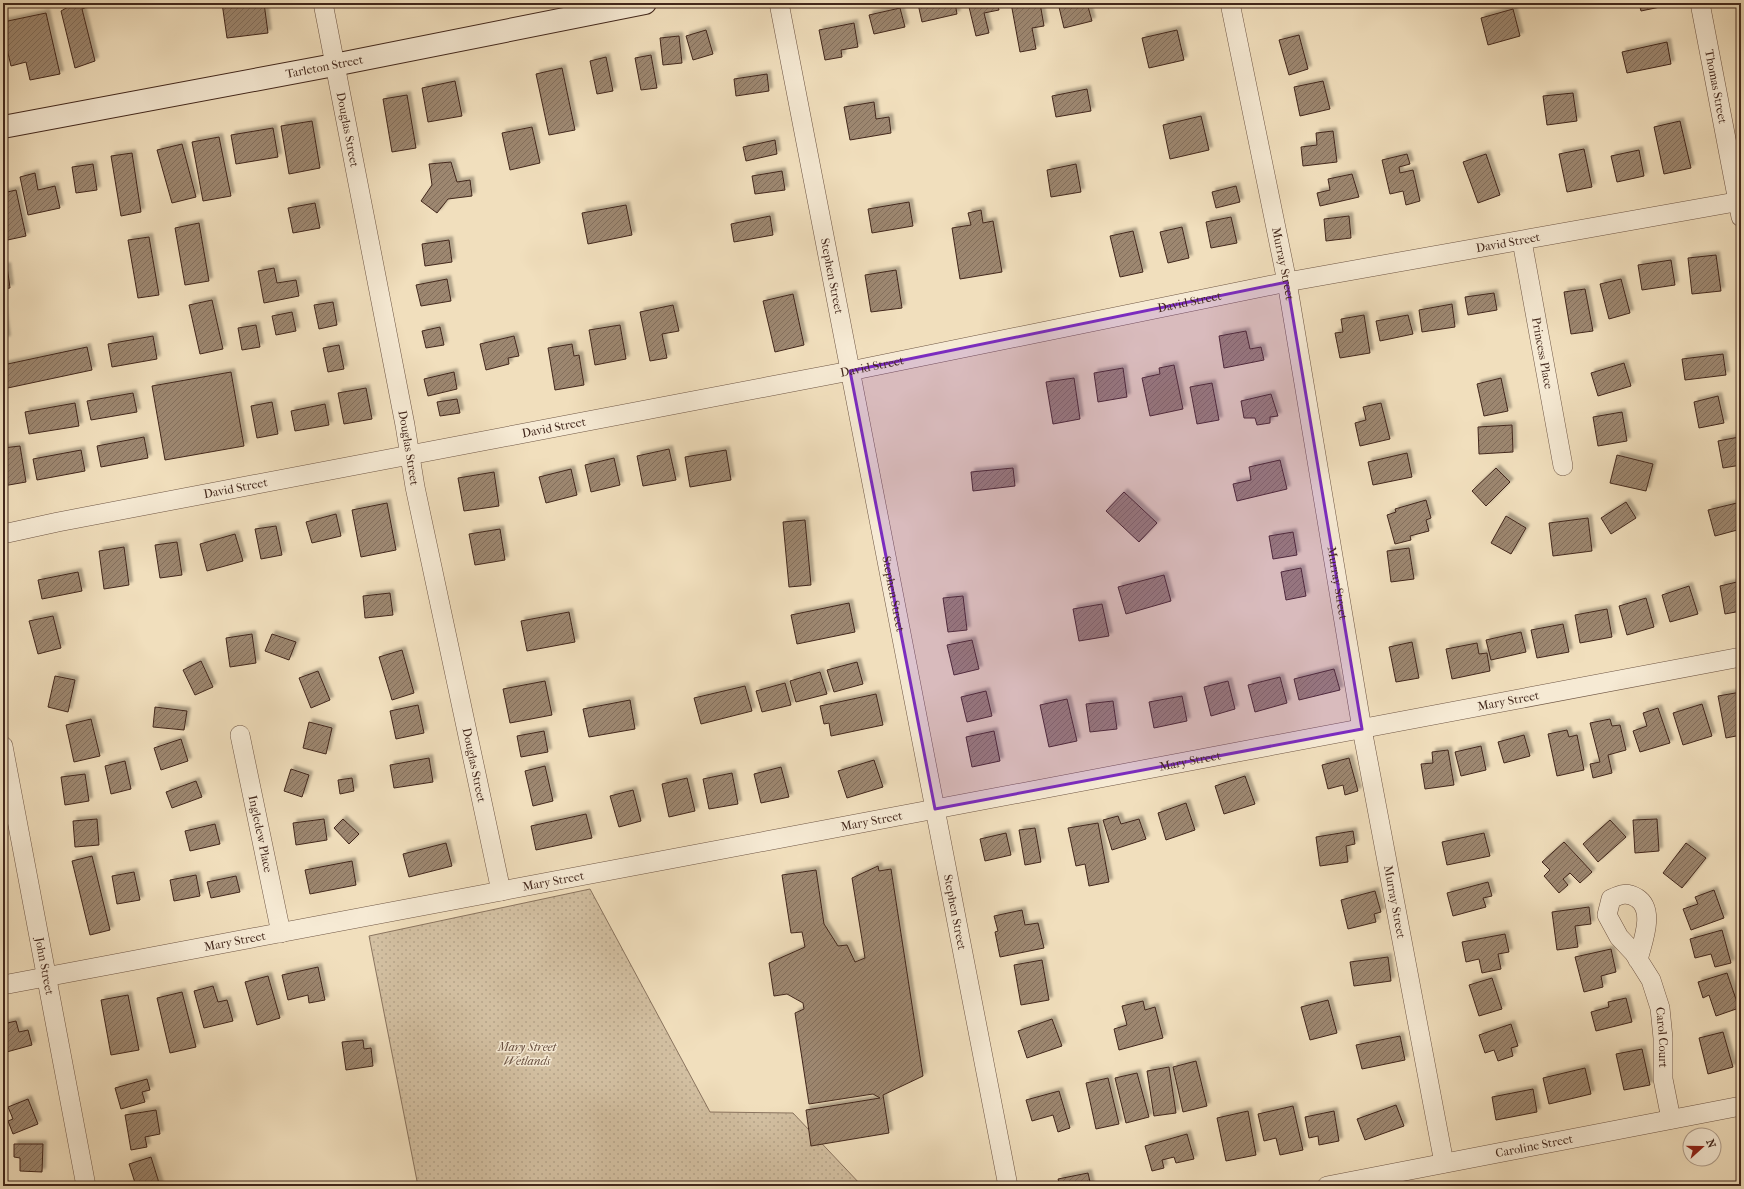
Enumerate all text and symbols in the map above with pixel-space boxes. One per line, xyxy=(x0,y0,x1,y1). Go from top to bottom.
street label: Thomas Street xyxy=(1702,48,1730,125)
street label: Tarleton Street xyxy=(285,52,365,81)
street label: Douglas Street xyxy=(333,91,362,169)
street label: Murray Street xyxy=(1269,226,1297,302)
street label: David Street xyxy=(1475,230,1542,255)
street label: Stephen Street xyxy=(818,237,846,316)
street label: David Street xyxy=(1156,288,1223,315)
street label: Princess Place xyxy=(1529,316,1556,390)
street label: David Street xyxy=(839,353,906,380)
street label: Douglas Street xyxy=(395,409,422,487)
street label: David Street xyxy=(521,414,588,440)
street label: David Street xyxy=(202,475,269,501)
street label: Murray Street xyxy=(1324,545,1351,621)
street label: Stephen Street xyxy=(879,555,908,634)
street label: Mary Street xyxy=(1476,688,1541,714)
street label: Douglas Street xyxy=(459,726,489,804)
street label: Mary Street xyxy=(1158,748,1223,774)
street label: Ingledew Place xyxy=(246,794,275,874)
street label: Mary Street xyxy=(840,808,904,834)
street label: Murray Street xyxy=(1381,864,1409,940)
street label: Mary Street xyxy=(521,868,586,894)
street label: Stephen Street xyxy=(941,873,969,952)
street label: Mary Street xyxy=(203,928,268,954)
street label: John Street xyxy=(32,935,57,997)
street label: Carol Court xyxy=(1653,1006,1670,1069)
park label: Mary Street Wetlands xyxy=(497,1040,557,1068)
north arrow xyxy=(1682,1127,1722,1167)
street label: Caroline Street xyxy=(1494,1131,1575,1160)
text: N xyxy=(1703,1137,1719,1150)

